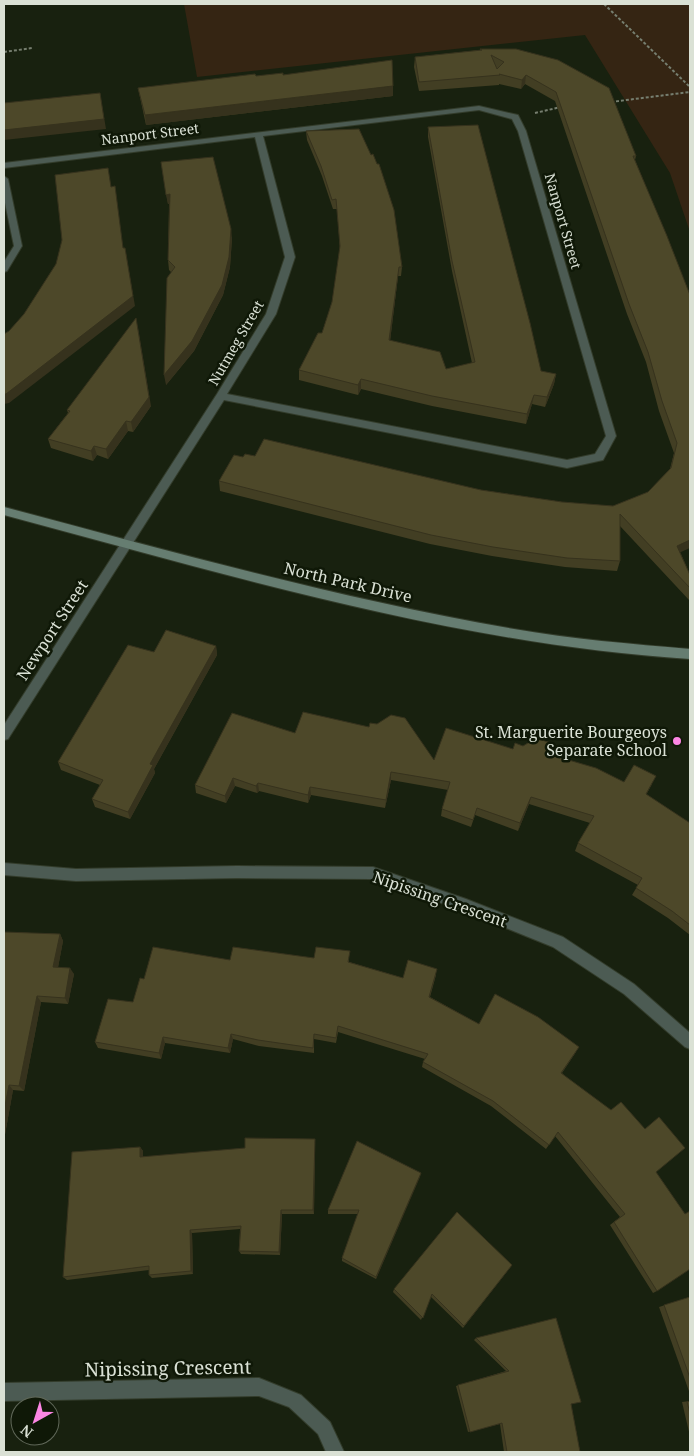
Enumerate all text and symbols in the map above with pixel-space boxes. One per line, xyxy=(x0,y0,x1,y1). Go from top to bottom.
street label: Nanport Street xyxy=(100,118,200,149)
street label: Nanport Street xyxy=(541,171,586,271)
street label: Nutmeg Street xyxy=(203,297,268,389)
street label: North Park Drive xyxy=(282,557,414,607)
street label: Newport Street xyxy=(11,575,93,684)
place label: St. Marguerite Bourgeoys Separate School xyxy=(475,721,667,761)
marker: St. Marguerite Bourgeoys Separate School xyxy=(671,735,683,747)
street label: Nipissing Crescent xyxy=(370,866,510,932)
street label: Nipissing Crescent xyxy=(84,1354,252,1382)
north arrow xyxy=(10,1396,60,1446)
text: N xyxy=(16,1421,37,1442)

